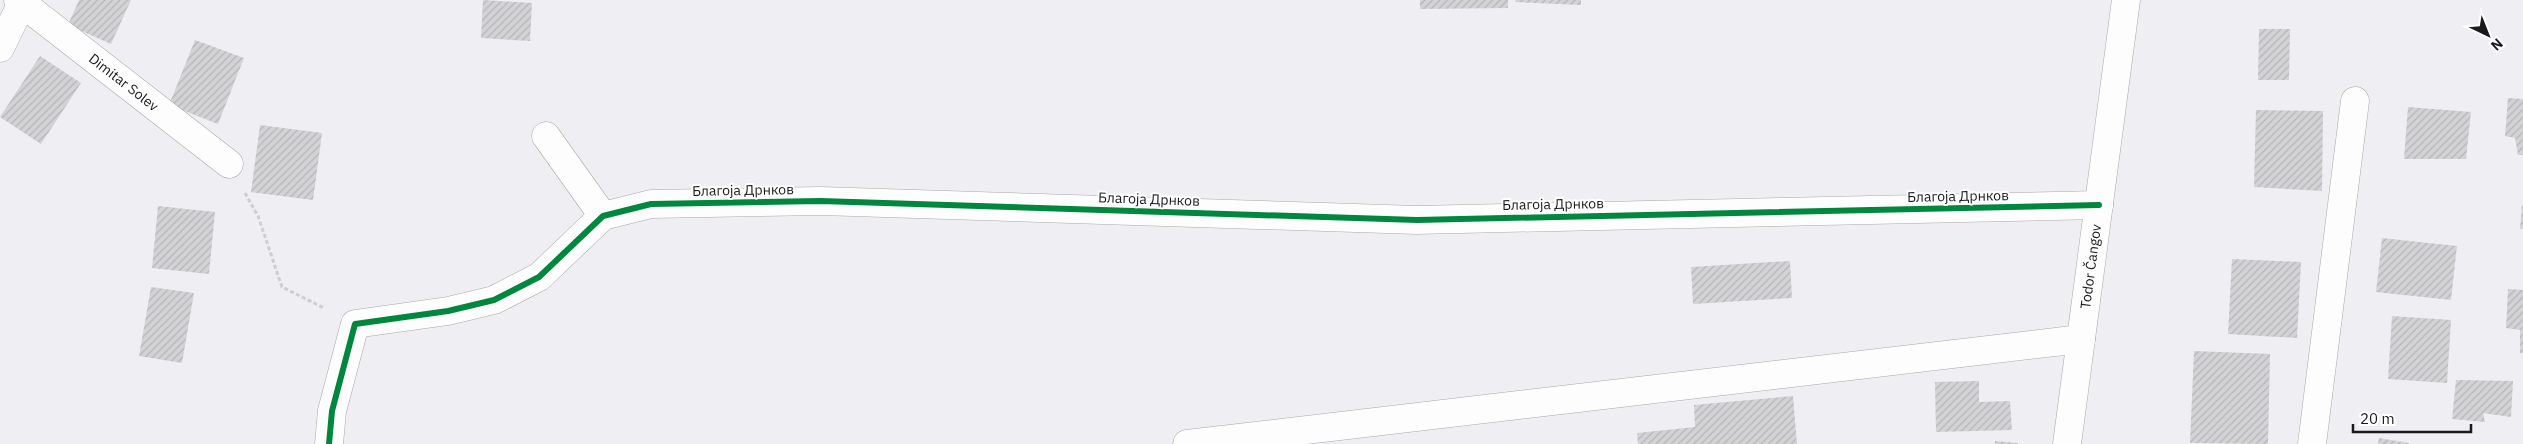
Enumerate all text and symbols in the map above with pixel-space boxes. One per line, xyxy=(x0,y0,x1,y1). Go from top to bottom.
north arrow xyxy=(2463,10,2513,60)
text: N xyxy=(2487,34,2507,55)
street label: Dimitar Solev xyxy=(85,49,162,115)
street label: Благоја Дрнков xyxy=(692,180,794,200)
street label: Благоја Дрнков xyxy=(1907,186,2009,206)
street label: Благоја Дрнков xyxy=(1098,188,1200,210)
street label: Благоја Дрнков xyxy=(1502,194,1604,214)
street label: Todor Čangov xyxy=(2076,223,2105,310)
scale bar xyxy=(2353,402,2470,434)
text: 20 m xyxy=(2360,409,2395,428)

